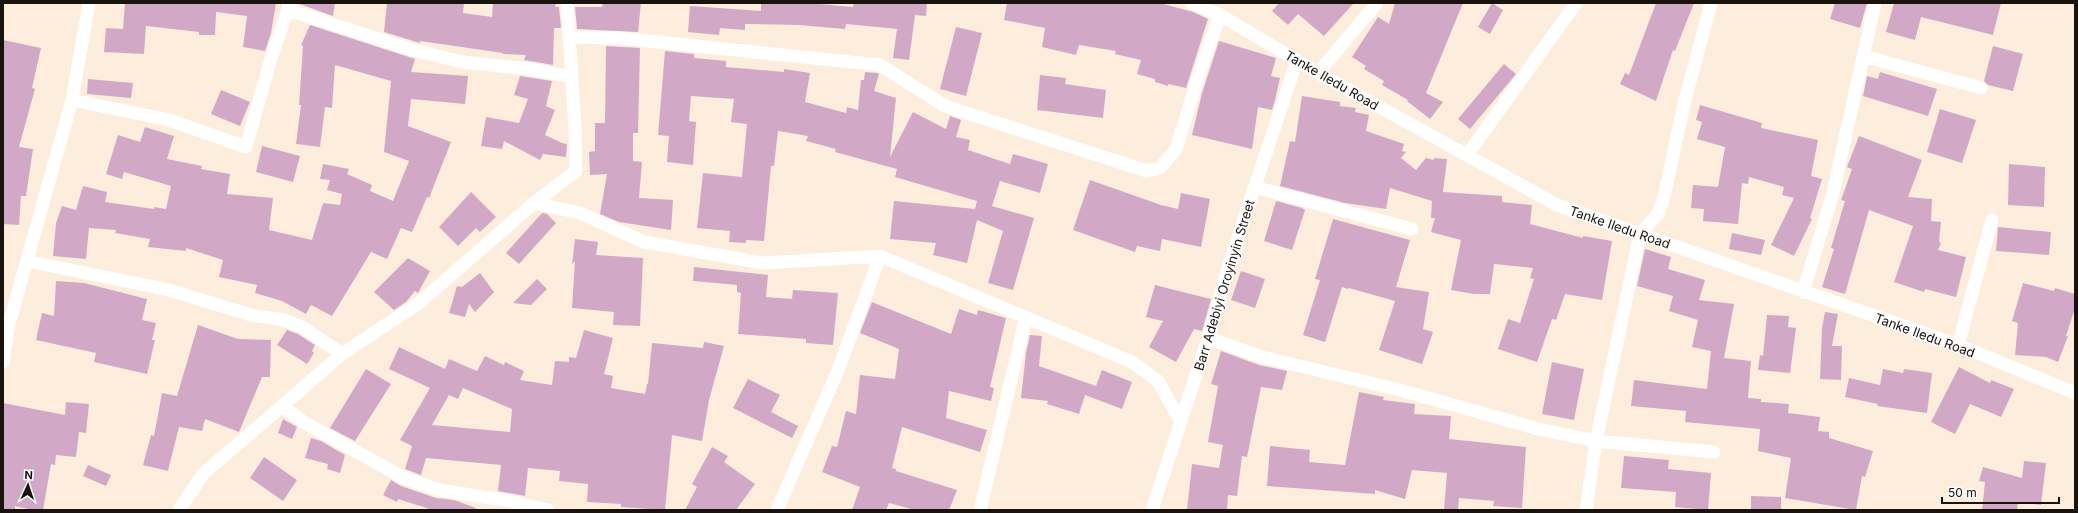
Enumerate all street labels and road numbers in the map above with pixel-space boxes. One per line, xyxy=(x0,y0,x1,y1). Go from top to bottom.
street label: Tanke Iledu Road xyxy=(1282,47,1382,113)
street label: Barr Adebiyi Oroyinyin Street xyxy=(1190,198,1258,372)
street label: Tanke Iledu Road xyxy=(1568,202,1672,252)
street label: Tanke Iledu Road xyxy=(1873,309,1977,361)

